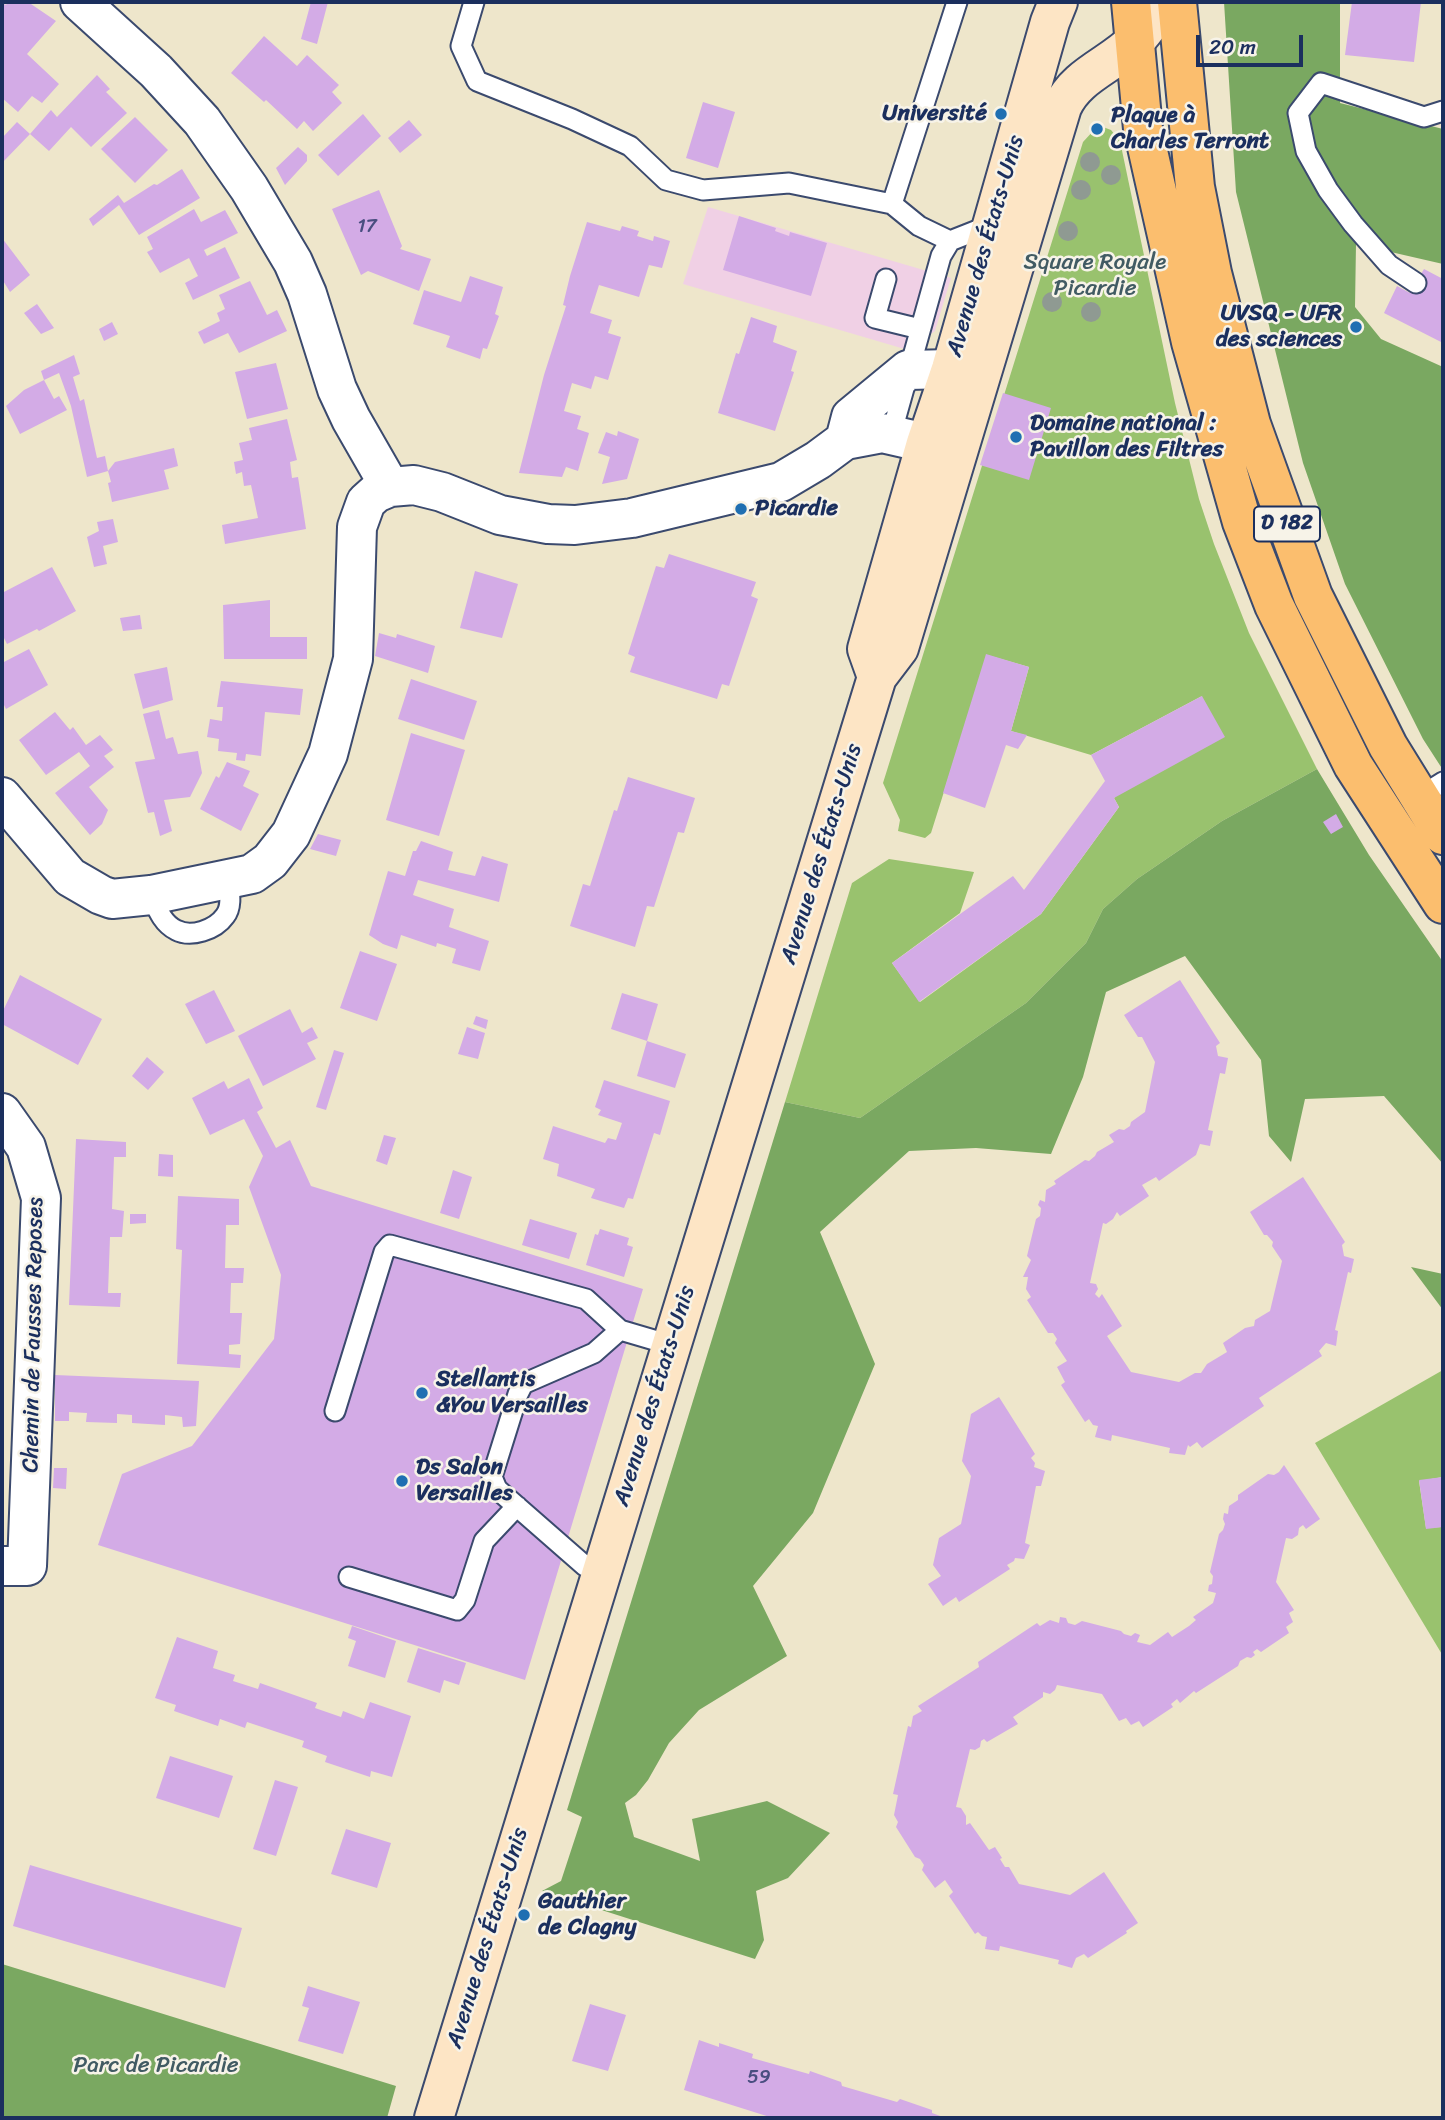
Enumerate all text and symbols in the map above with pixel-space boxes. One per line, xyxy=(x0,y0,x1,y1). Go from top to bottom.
scale bar xyxy=(1200,21,1307,65)
text: 20 m xyxy=(1209,28,1256,66)
place label: Université xyxy=(882,100,987,128)
place label: Plaque à Charles Terront xyxy=(1111,102,1269,156)
marker: Université xyxy=(993,106,1009,122)
marker: Plaque à Charles Terront xyxy=(1089,121,1105,137)
street label: Avenue des États-Unis xyxy=(941,132,1031,360)
house number: 17 xyxy=(358,216,376,238)
park label: Square Royale Picardie xyxy=(1024,249,1166,303)
place label: UVSQ - UFR des sciences xyxy=(1216,300,1342,354)
marker: UVSQ - UFR des sciences xyxy=(1348,319,1364,335)
place label: Domaine national : Pavillon des Filtres xyxy=(1030,410,1223,464)
marker: Domaine national : Pavillon des Filtres xyxy=(1008,429,1024,445)
place label: Picardie xyxy=(755,495,838,523)
marker: Picardie xyxy=(733,501,749,517)
road number: D 182 xyxy=(1254,506,1320,542)
street label: Avenue des États-Unis xyxy=(775,740,869,968)
street label: Chemin de Fausses Reposes xyxy=(18,1197,50,1473)
street label: Avenue des États-Unis xyxy=(608,1282,702,1510)
place label: Stellantis &You Versailles xyxy=(436,1366,588,1420)
marker: Stellantis &You Versailles xyxy=(414,1385,430,1401)
place label: Ds Salon Versailles xyxy=(416,1454,513,1508)
marker: Ds Salon Versailles xyxy=(394,1473,410,1489)
street label: Avenue des États-Unis xyxy=(441,1824,535,2052)
place label: Gauthier de Clagny xyxy=(538,1888,636,1942)
marker: Gauthier de Clagny xyxy=(516,1907,532,1923)
park label: Parc de Picardie xyxy=(73,2052,239,2080)
house number: 59 xyxy=(747,2067,771,2089)

